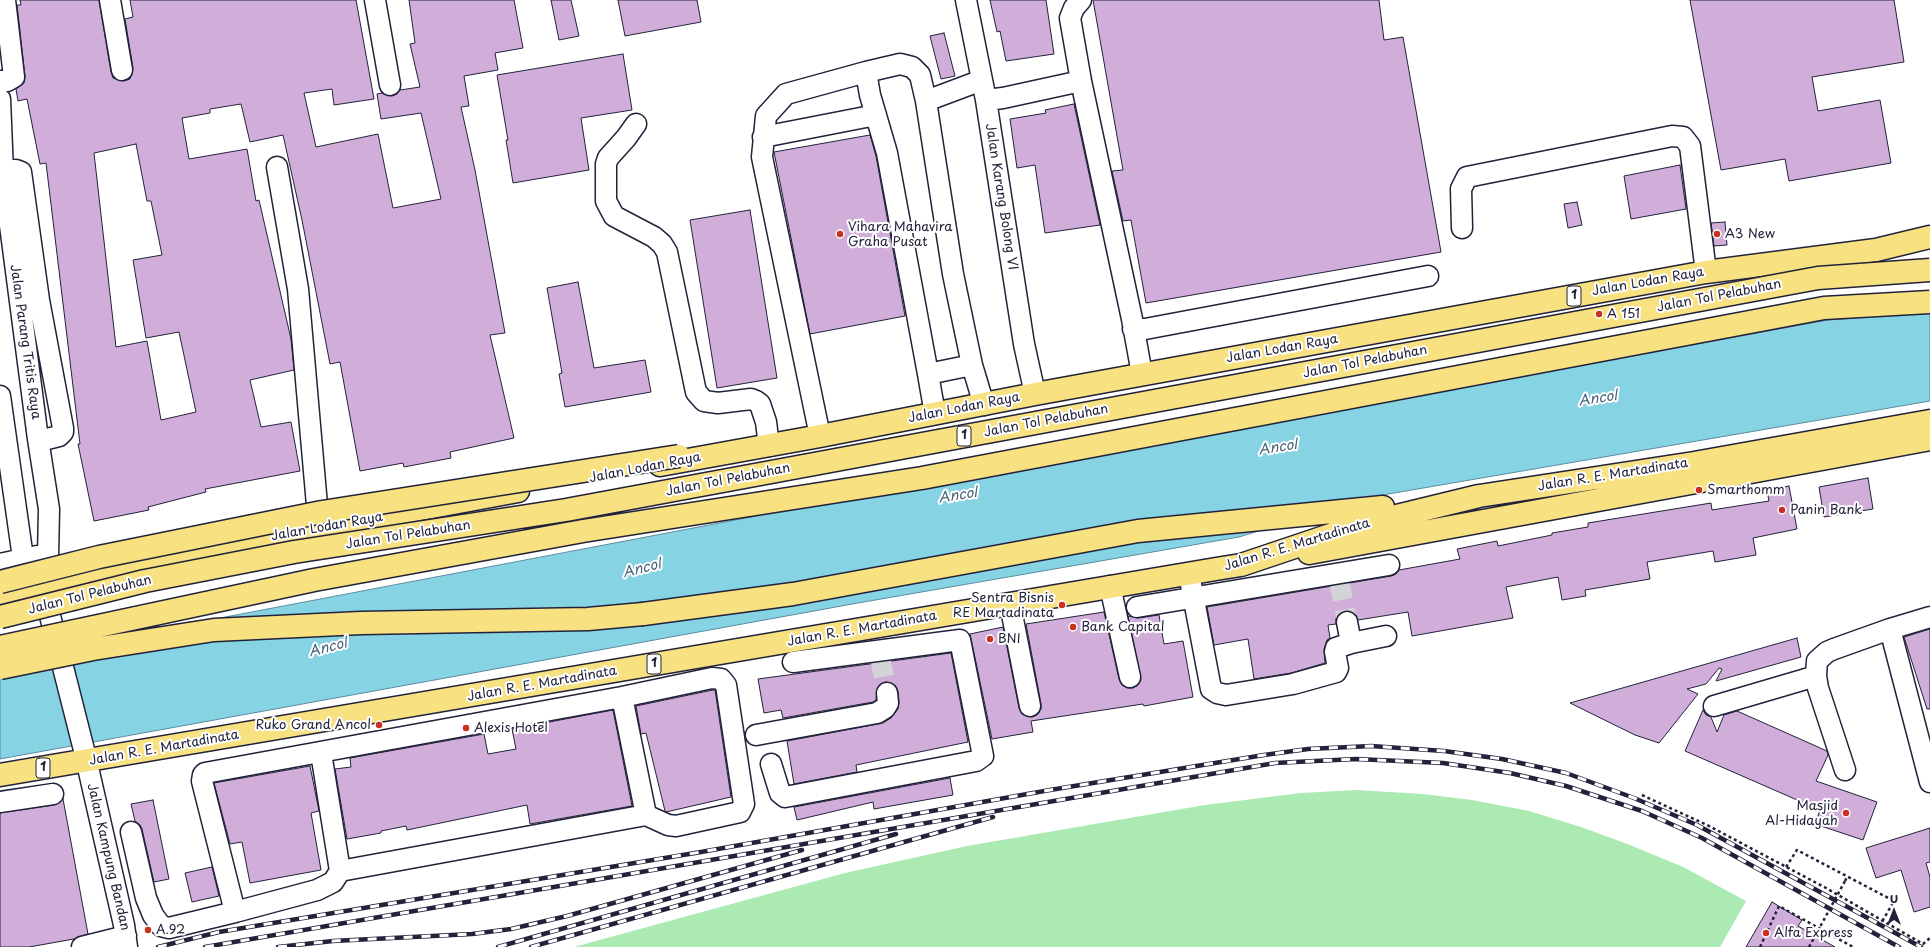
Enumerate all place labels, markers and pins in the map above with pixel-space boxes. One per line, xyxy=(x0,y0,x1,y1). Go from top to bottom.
place label: Vihara Mahavira Graha Pusat xyxy=(848,219,953,250)
place label: A3 New xyxy=(1725,226,1775,242)
marker: Vihara Mahavira Graha Pusat xyxy=(835,229,845,239)
marker: A3 New xyxy=(1712,229,1722,239)
place label: A 151 xyxy=(1607,306,1640,322)
marker: A 151 xyxy=(1594,309,1604,319)
place label: Smarthomm xyxy=(1707,482,1785,498)
marker: Smarthomm xyxy=(1694,485,1704,495)
place label: Panin Bank xyxy=(1790,502,1862,518)
marker: Panin Bank xyxy=(1777,505,1787,515)
place label: Sentra Bisnis RE Martadinata xyxy=(953,590,1054,621)
marker: Sentra Bisnis RE Martadinata xyxy=(1057,600,1067,610)
place label: Bank Capital xyxy=(1081,619,1164,635)
marker: Bank Capital xyxy=(1068,622,1078,632)
place label: BNI xyxy=(998,631,1021,647)
marker: BNI xyxy=(985,634,995,644)
place label: Ruko Grand Ancol xyxy=(255,717,371,733)
marker: Ruko Grand Ancol xyxy=(374,720,384,730)
place label: Alexis Hotel xyxy=(474,720,548,736)
marker: Alexis Hotel xyxy=(461,723,471,733)
place label: Masjid Al-Hidayah xyxy=(1765,798,1838,829)
marker: Masjid Al-Hidayah xyxy=(1841,808,1851,818)
place label: A.92 xyxy=(156,922,185,938)
marker: A.92 xyxy=(143,925,153,935)
place label: Alfa Express xyxy=(1774,925,1853,941)
marker: Alfa Express xyxy=(1761,928,1771,938)

